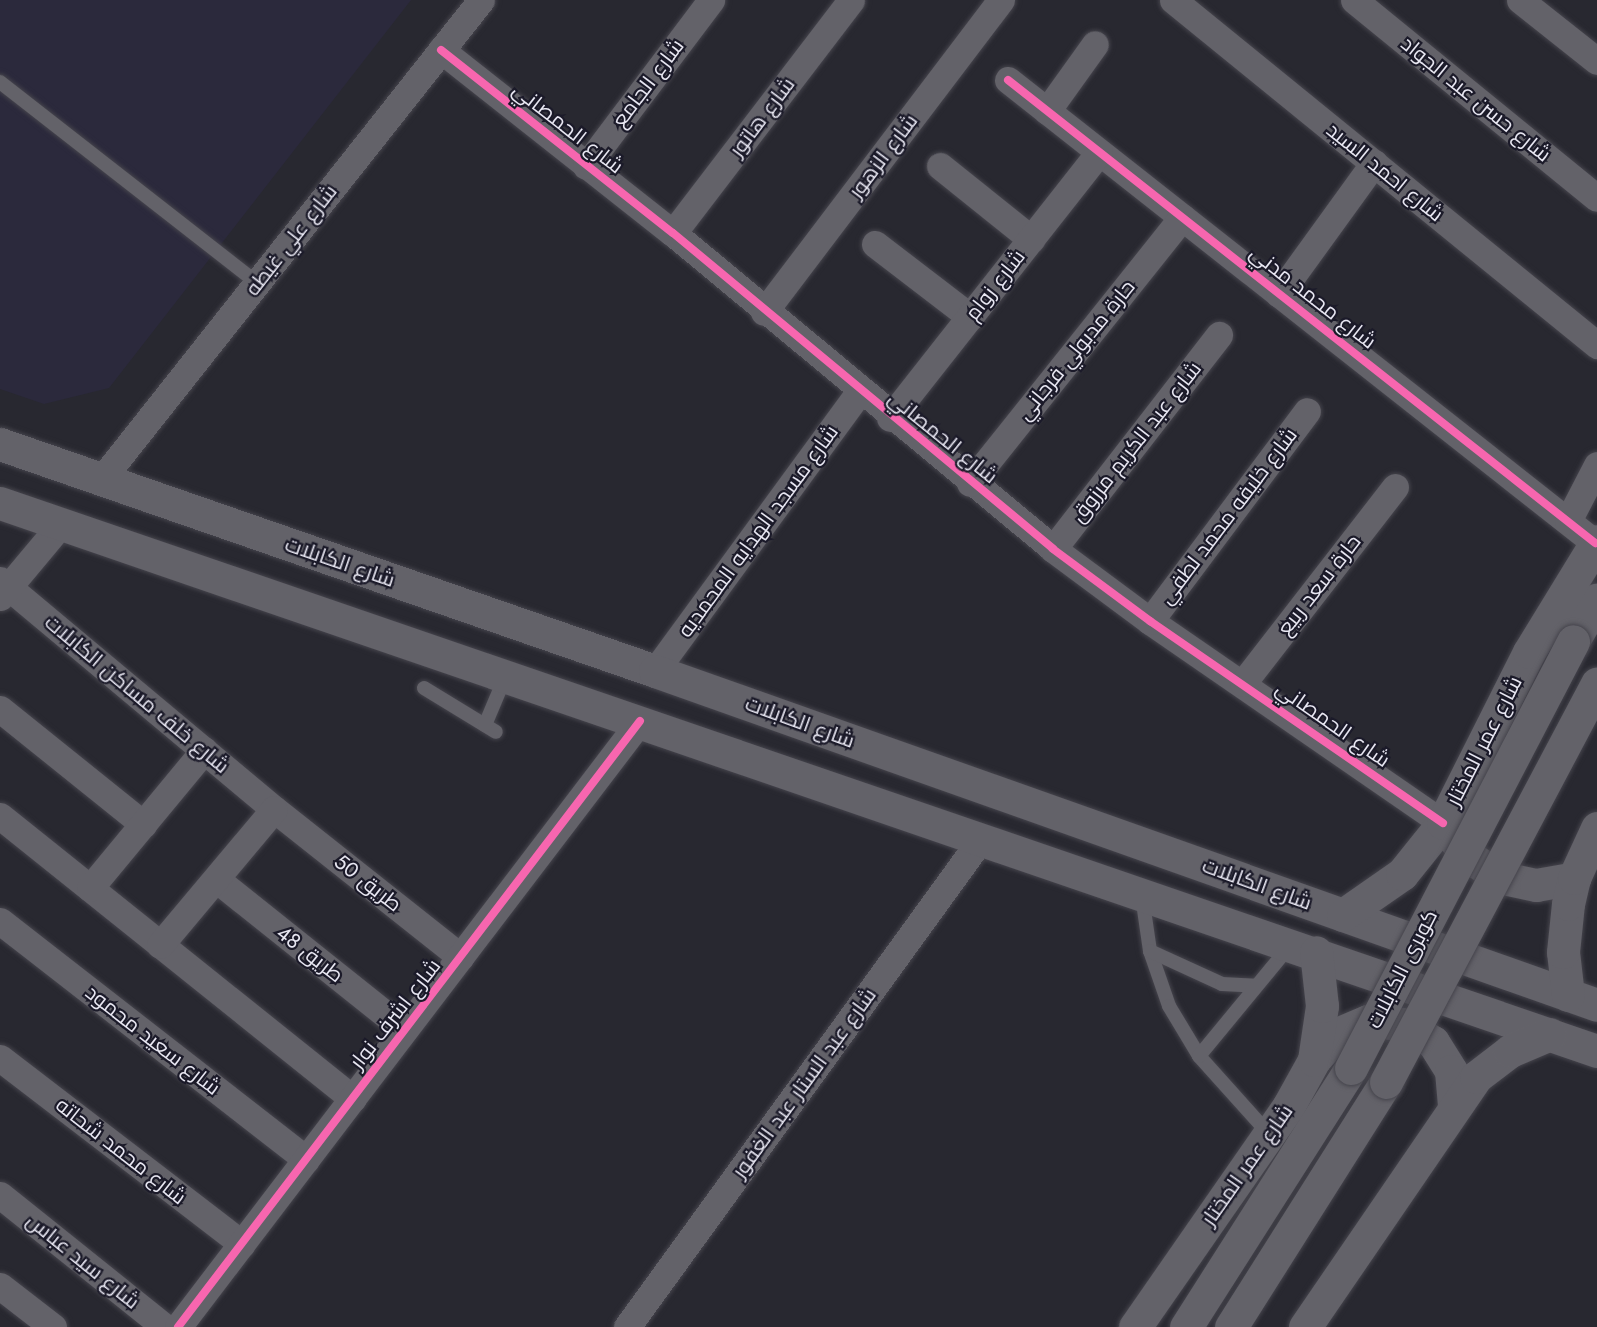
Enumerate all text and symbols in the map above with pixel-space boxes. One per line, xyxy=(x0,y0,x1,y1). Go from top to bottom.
street label: شارع حسن عبد الجواد xyxy=(1396,31,1556,167)
street label: شارع الجامع xyxy=(607,34,689,132)
street label: شارع هاتور xyxy=(724,72,800,162)
street label: شارع الحمصاني xyxy=(508,77,628,179)
street label: شارع الزهور xyxy=(843,109,923,203)
street label: شارع احمد السيد xyxy=(1322,117,1448,227)
street label: شارع علي غيطه xyxy=(240,179,342,301)
street label: شارع محمد مدني xyxy=(1245,240,1381,354)
street label: شارع زوام xyxy=(960,245,1030,325)
street label: حارة مدبولي فرجاني xyxy=(1012,275,1140,425)
street label: شارع عبد الكريم مرزوق xyxy=(1065,357,1207,527)
street label: شارع الحمصاني xyxy=(883,385,1003,489)
street label: شارع مسجد الهدايه المحمديه xyxy=(672,420,844,642)
street label: شارع خليفه محمد لطفي xyxy=(1153,423,1303,609)
street label: حارة سعد ربيع xyxy=(1272,530,1366,640)
street label: شارع الكابلات xyxy=(282,531,398,593)
street label: شارع خلف مساكن الكابلات xyxy=(40,609,234,779)
street label: شارع عمر المختار xyxy=(1440,672,1528,810)
street label: شارع الحمصاني xyxy=(1271,675,1395,773)
street label: شارع الكابلات xyxy=(742,691,858,753)
street label: طريق 50 xyxy=(329,849,407,917)
street label: شارع الكابلات xyxy=(1199,853,1315,915)
street label: كوبرى الكابلات xyxy=(1361,905,1443,1033)
street label: طريق 48 xyxy=(272,920,348,988)
street label: شارع اشرف نوار xyxy=(344,954,446,1074)
street label: شارع سعيد محمود xyxy=(81,980,225,1100)
street label: شارع عبد الستار عبد الغفور xyxy=(727,983,881,1183)
street label: شارع محمد شحاته xyxy=(51,1092,191,1210)
street label: شارع عمر المختار xyxy=(1196,1099,1298,1231)
street label: شارع سيد عباس xyxy=(21,1208,145,1314)

